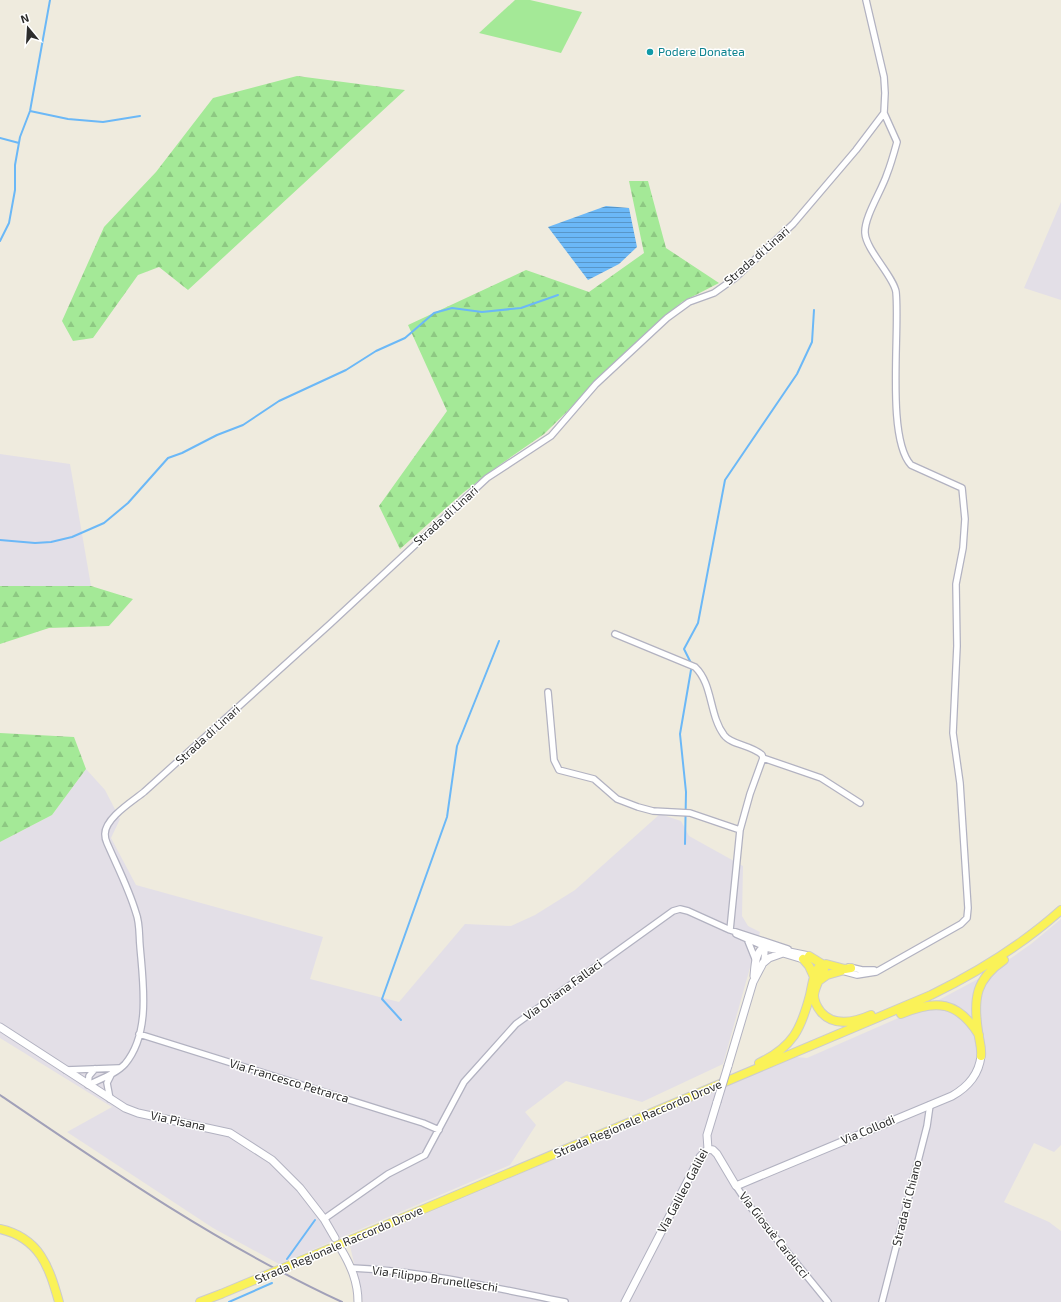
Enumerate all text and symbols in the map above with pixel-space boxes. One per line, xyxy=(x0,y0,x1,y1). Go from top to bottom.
north arrow xyxy=(8,8,48,48)
text: N xyxy=(19,11,31,25)
place label: Podere Donatea xyxy=(658,44,745,58)
marker: Podere Donatea xyxy=(645,47,655,57)
street label: Strada di Linari xyxy=(721,223,792,287)
street label: Strada di Linari xyxy=(410,483,480,548)
street label: Strada di Linari xyxy=(172,702,242,767)
street label: Via Oriana Fallaci xyxy=(520,956,604,1022)
street label: Via Francesco Petrarca xyxy=(228,1055,351,1105)
street label: Strada Regionale Raccordo Drove xyxy=(552,1076,724,1160)
street label: Via Pisana xyxy=(149,1107,207,1133)
street label: Via Collodi xyxy=(839,1111,897,1147)
street label: Via Galileo Galilei xyxy=(654,1146,710,1235)
street label: Strada di Chiano xyxy=(889,1158,924,1247)
street label: Via Giosuè Carducci xyxy=(737,1189,813,1280)
street label: Strada Regionale Raccordo Drove xyxy=(253,1202,425,1286)
street label: Via Filippo Brunelleschi xyxy=(371,1262,499,1294)

